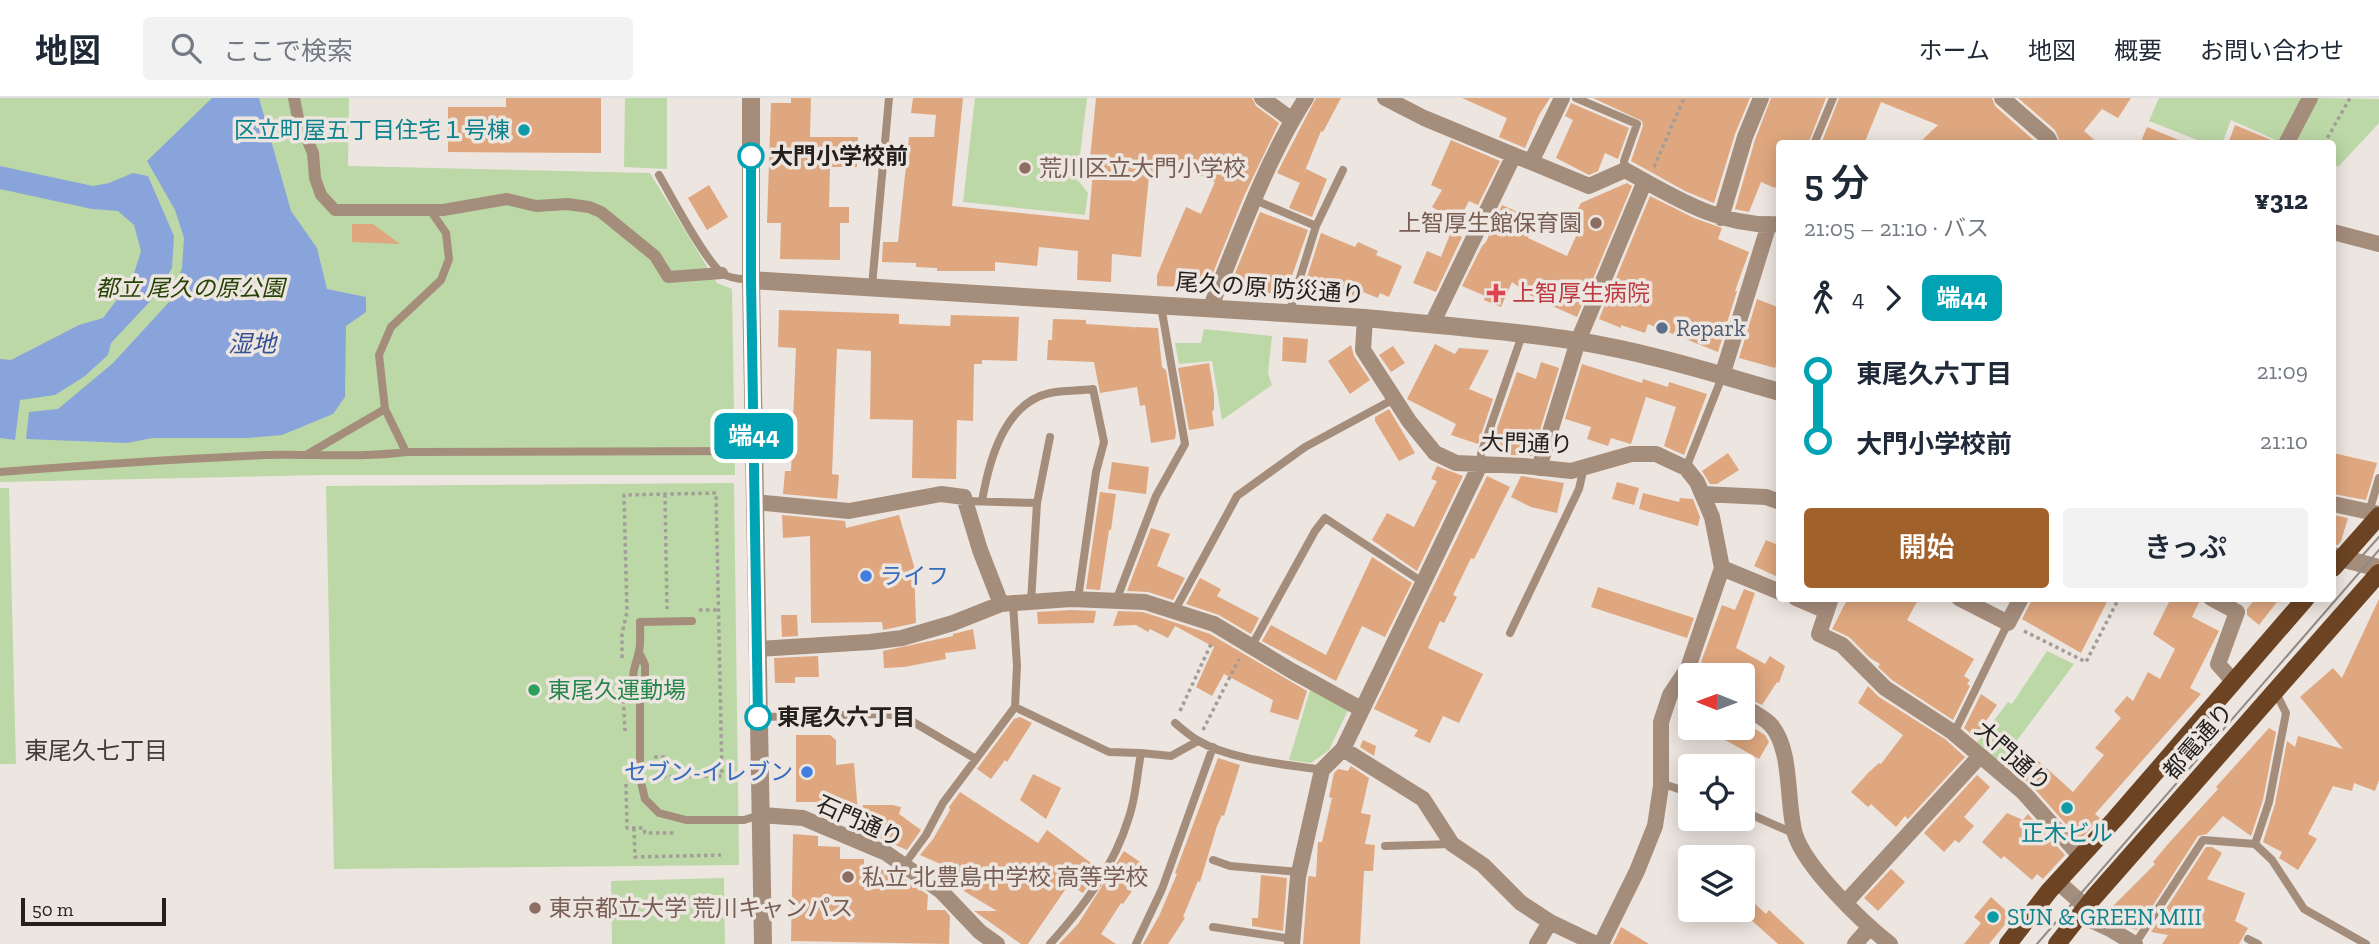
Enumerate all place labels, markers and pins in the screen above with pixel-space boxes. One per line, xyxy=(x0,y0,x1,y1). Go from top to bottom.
place label: 区立町屋五丁目住宅１号棟 xyxy=(234,116,510,144)
marker: 区立町屋五丁目住宅１号棟 xyxy=(516,122,532,138)
place label: 大門小学校前 xyxy=(770,142,908,170)
marker: 大門小学校前 xyxy=(738,143,764,169)
place label: 荒川区立大門小学校 xyxy=(1039,154,1246,182)
marker: 荒川区立大門小学校 xyxy=(1017,160,1033,176)
place label: 上智厚生館保育園 xyxy=(1398,209,1582,237)
marker: 上智厚生館保育園 xyxy=(1588,215,1604,231)
place label: 上智厚生病院 xyxy=(1512,279,1650,307)
marker: 上智厚生病院 xyxy=(1486,283,1506,303)
place label: Repark xyxy=(1676,314,1746,342)
marker: Repark xyxy=(1654,320,1670,336)
place label: ライフ xyxy=(880,562,949,590)
marker: ライフ xyxy=(858,568,874,584)
place label: 東尾久運動場 xyxy=(548,676,686,704)
marker: 東尾久運動場 xyxy=(526,682,542,698)
place label: 東尾久六丁目 xyxy=(777,703,915,731)
marker: 東尾久六丁目 xyxy=(745,704,771,730)
place label: セブン-イレブン xyxy=(624,758,793,786)
marker: セブン-イレブン xyxy=(799,764,815,780)
marker: 正木ビル xyxy=(2059,800,2075,816)
place label: 正木ビル xyxy=(2021,819,2113,847)
place label: 私立 北豊島中学校 高等学校 xyxy=(862,863,1148,891)
marker: 私立 北豊島中学校 高等学校 xyxy=(840,869,856,885)
place label: 東京都立大学 荒川キャンパス xyxy=(549,894,853,922)
marker: 東京都立大学 荒川キャンパス xyxy=(527,900,543,916)
place label: SUN & GREEN MIII xyxy=(2007,903,2202,931)
marker: SUN & GREEN MIII xyxy=(1985,909,2001,925)

